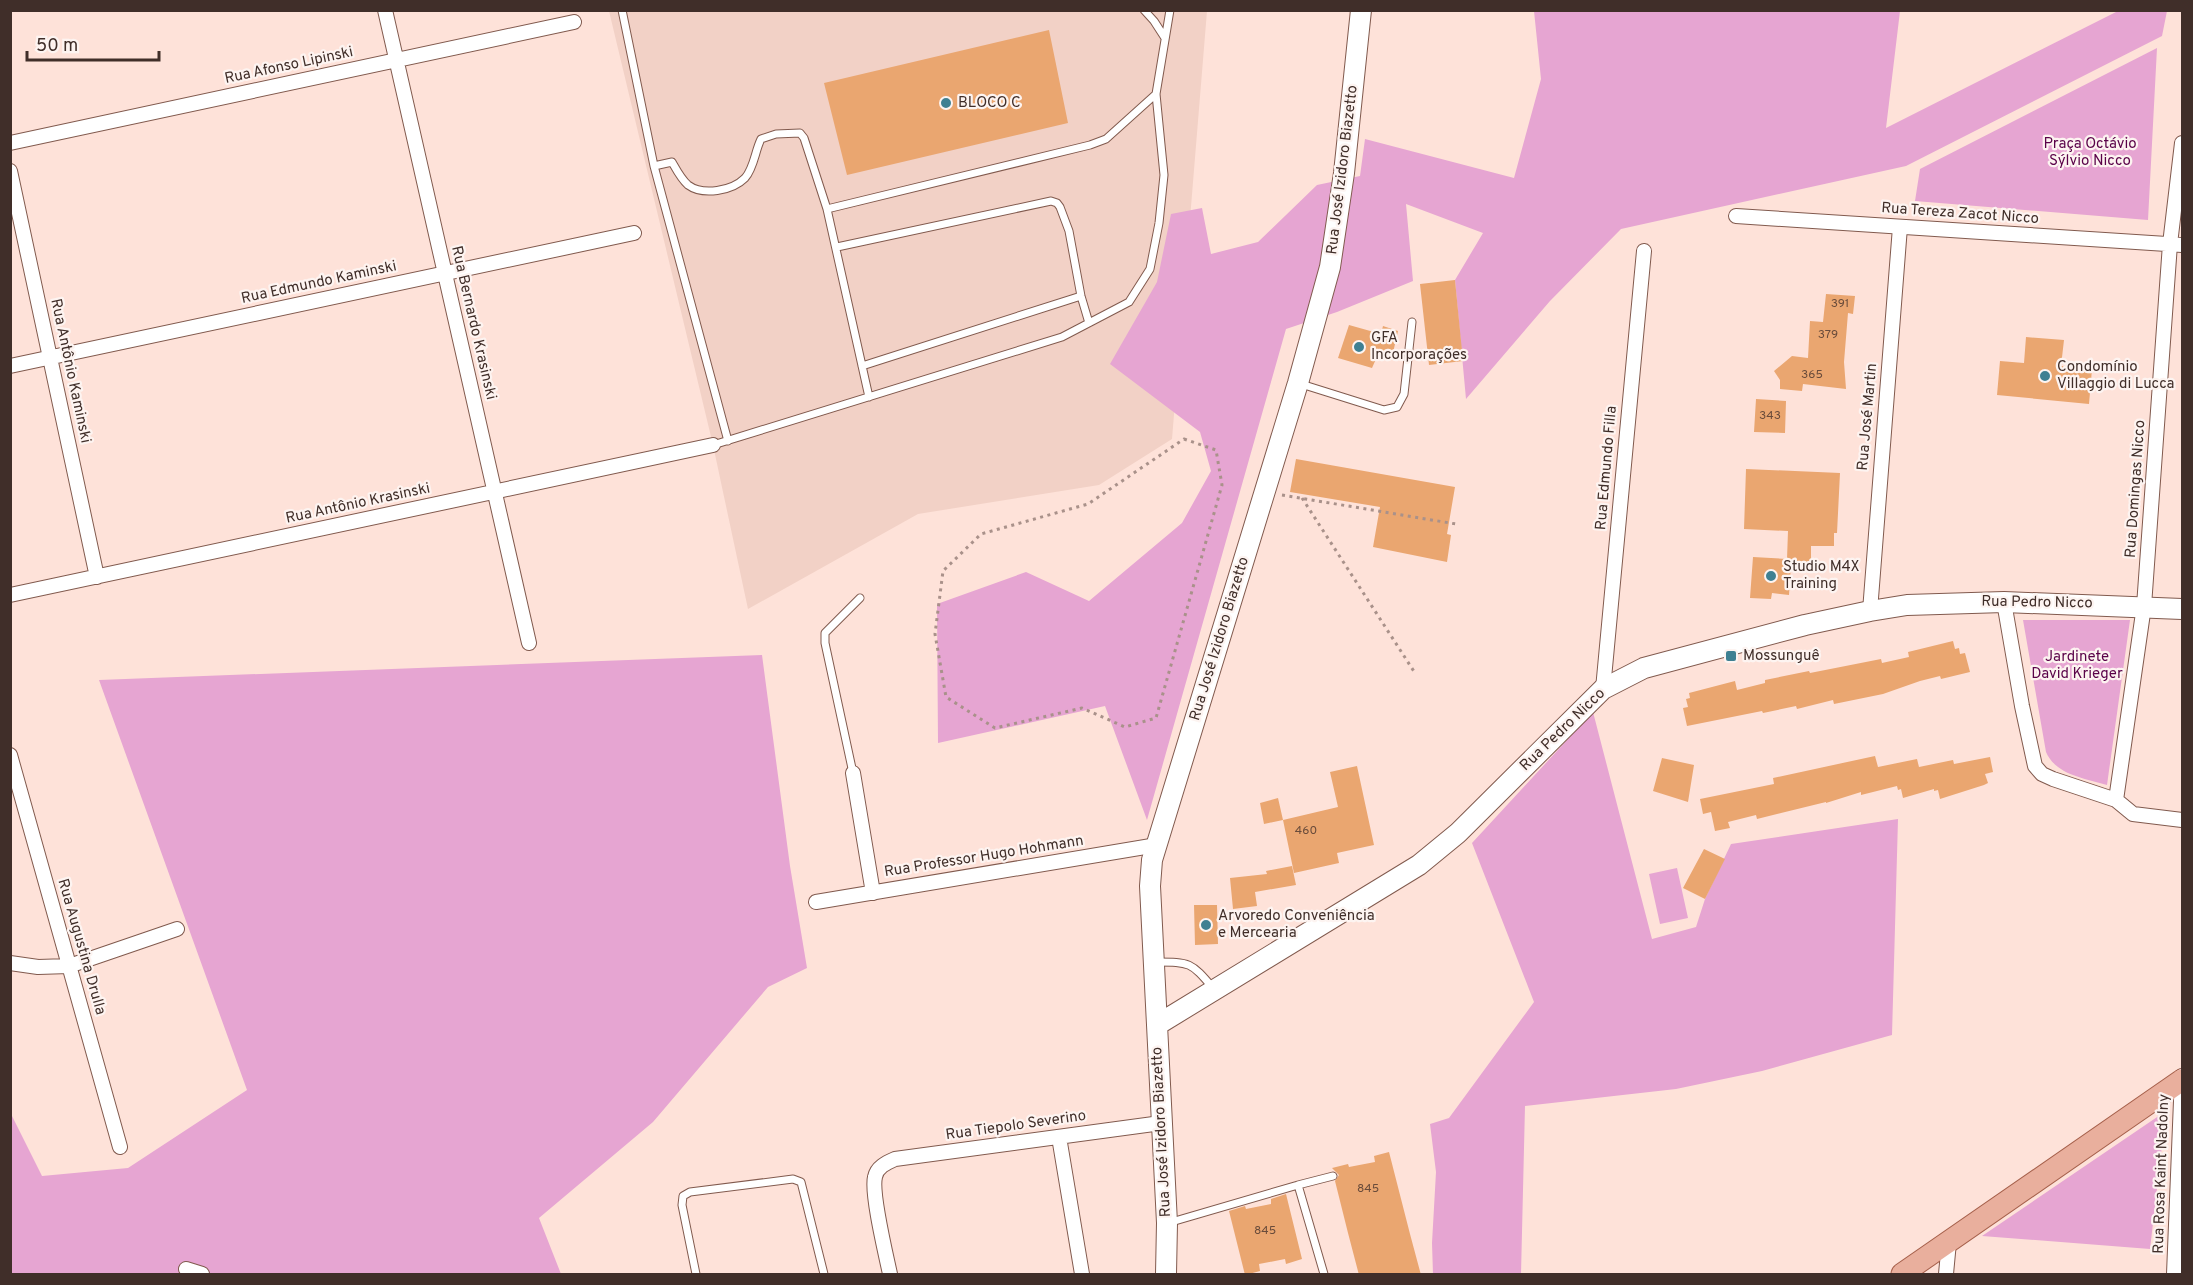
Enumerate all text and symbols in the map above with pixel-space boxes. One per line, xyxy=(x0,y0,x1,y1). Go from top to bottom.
scale bar xyxy=(27,24,159,62)
text: 50 m xyxy=(36,35,78,58)
street label: Rua Afonso Lipinski xyxy=(223,43,355,89)
street label: Rua José Izidoro Biazetto xyxy=(1323,84,1363,256)
place label: BLOCO C xyxy=(958,94,1021,113)
marker: BLOCO C xyxy=(939,96,953,110)
park label: Praça Octávio Sýlvio Nicco xyxy=(2043,135,2137,171)
street label: Rua Tereza Zacot Nicco xyxy=(1881,199,2039,229)
street label: Rua Bernardo Krasinski xyxy=(446,244,500,402)
street label: Rua Edmundo Kaminski xyxy=(240,257,398,309)
house number: 391 xyxy=(1831,296,1849,312)
street label: Rua Antônio Kaminski xyxy=(45,297,95,445)
house number: 379 xyxy=(1818,327,1838,343)
place label: GFA Incorporações xyxy=(1371,329,1467,365)
marker: GFA Incorporações xyxy=(1352,340,1366,354)
place label: Condomínio Villaggio di Lucca xyxy=(2057,358,2174,394)
street label: Rua José Martin xyxy=(1854,362,1882,472)
house number: 365 xyxy=(1801,367,1823,383)
marker: Condomínio Villaggio di Lucca xyxy=(2038,369,2052,383)
street label: Rua Edmundo Filla xyxy=(1592,405,1622,531)
house number: 343 xyxy=(1759,408,1781,424)
street label: Rua Domingas Nicco xyxy=(2122,419,2150,559)
street label: Rua Antônio Krasinski xyxy=(284,479,432,529)
street label: Rua José Izidoro Biazetto xyxy=(1186,555,1254,723)
place label: Studio M4X Training xyxy=(1783,558,1859,594)
marker: Studio M4X Training xyxy=(1764,569,1778,583)
street label: Rua Pedro Nicco xyxy=(1981,593,2093,613)
place label: Mossunguê xyxy=(1743,647,1820,666)
park label: Jardinete David Krieger xyxy=(2031,648,2123,684)
marker: Mossunguê xyxy=(1724,649,1738,663)
street label: Rua Pedro Nicco xyxy=(1516,684,1610,776)
house number: 460 xyxy=(1295,823,1317,839)
street label: Rua Professor Hugo Hohmann xyxy=(883,832,1085,882)
street label: Rua Augustina Drulla xyxy=(52,877,110,1017)
place label: Arvoredo Conveniência e Mercearia xyxy=(1218,907,1375,943)
marker: Arvoredo Conveniência e Mercearia xyxy=(1199,918,1213,932)
street label: Rua José Izidoro Biazetto xyxy=(1148,1046,1176,1218)
street label: Rua Rosa Kaint Nadolny xyxy=(2150,1094,2174,1254)
street label: Rua Tiepolo Severino xyxy=(945,1107,1087,1145)
house number: 845 xyxy=(1357,1181,1379,1197)
house number: 845 xyxy=(1254,1223,1276,1239)

